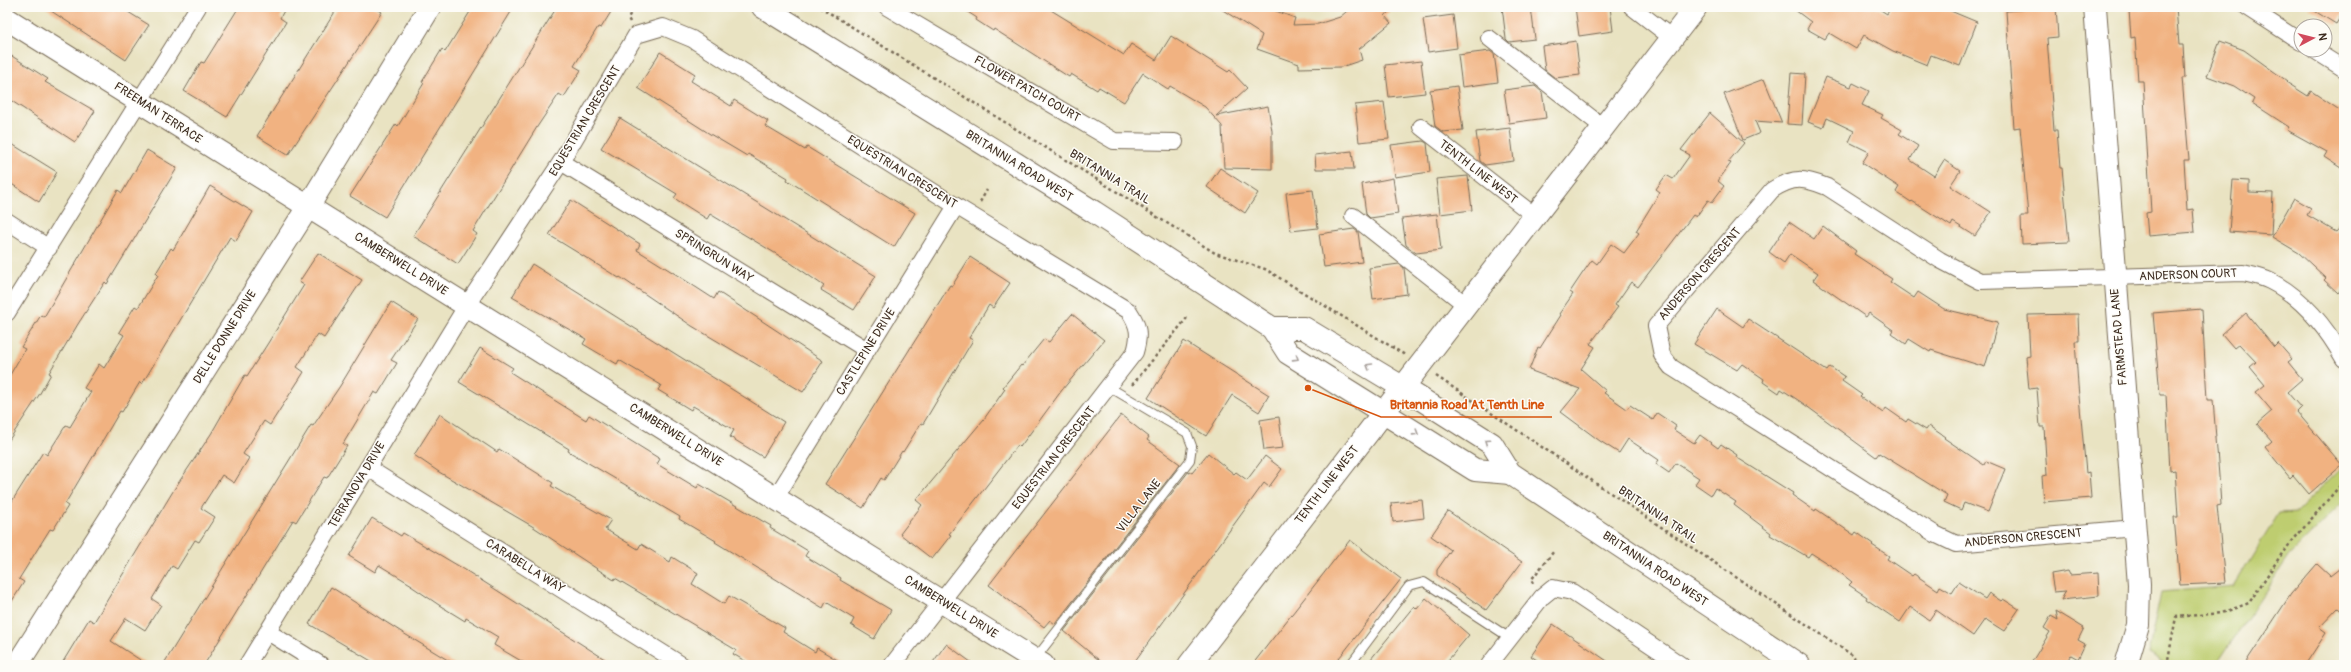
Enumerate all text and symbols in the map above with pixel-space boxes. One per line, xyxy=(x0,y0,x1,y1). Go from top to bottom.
north arrow xyxy=(2293,18,2333,58)
text: N xyxy=(2316,32,2329,42)
street label: FLOWER PATCH COURT xyxy=(971,52,1083,126)
street label: EQUESTRIAN CRESCENT xyxy=(546,63,624,179)
street label: FREEMAN TERRACE xyxy=(111,79,205,147)
street label: BRITANNIA ROAD WEST xyxy=(963,127,1076,205)
street label: EQUESTRIAN CRESCENT xyxy=(844,132,960,212)
street label: TENTH LINE WEST xyxy=(1436,137,1520,207)
street label: BRITANNIA TRAIL xyxy=(1067,146,1154,208)
street label: ANDERSON CRESCENT xyxy=(1656,224,1745,324)
street label: SPRINGRUN WAY xyxy=(672,226,756,286)
street label: CAMBERWELL DRIVE xyxy=(351,229,451,299)
street label: ANDERSON COURT xyxy=(2139,266,2238,284)
street label: DELLE DONNE DRIVE xyxy=(190,287,260,387)
street label: FARMSTEAD LANE xyxy=(2107,288,2131,386)
street label: CASTLEPINE DRIVE xyxy=(833,306,899,398)
one-way arrow xyxy=(1292,353,1299,361)
one-way arrow xyxy=(1366,364,1373,371)
callout: Britannia Road At Tenth Line xyxy=(1381,392,1552,417)
text: Britannia Road At Tenth Line xyxy=(1390,397,1545,413)
street label: CAMBERWELL DRIVE xyxy=(626,400,726,470)
street label: EQUESTRIAN CRESCENT xyxy=(1009,403,1099,512)
one-way arrow xyxy=(1412,429,1419,436)
street label: TERRANOVA DRIVE xyxy=(325,439,389,531)
one-way arrow xyxy=(1485,440,1492,447)
street label: TENTH LINE WEST xyxy=(1292,443,1362,527)
street label: VILLA LANE xyxy=(1114,476,1164,536)
street label: BRITANNIA TRAIL xyxy=(1615,483,1701,547)
street label: ANDERSON CRESCENT xyxy=(1963,525,2083,551)
street label: BRITANNIA ROAD WEST xyxy=(1599,528,1711,610)
street label: CARABELLA WAY xyxy=(483,536,568,596)
street label: CAMBERWELL DRIVE xyxy=(901,572,1001,642)

